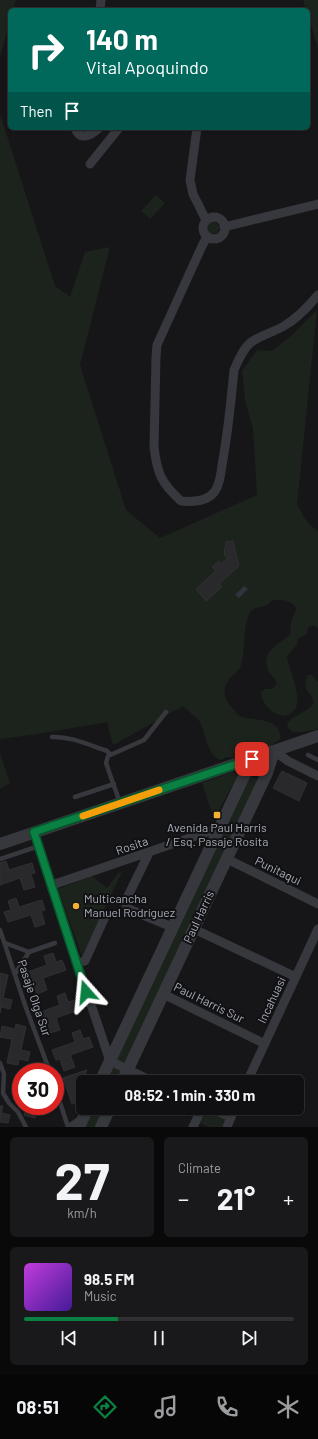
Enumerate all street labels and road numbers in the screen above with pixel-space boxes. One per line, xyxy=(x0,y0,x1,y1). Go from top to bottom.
street label: Rosita xyxy=(114,833,150,857)
street label: Punitaqui xyxy=(253,853,304,887)
street label: Paul Harris xyxy=(180,888,216,945)
street label: Pasaje Olga Sur xyxy=(15,958,55,1038)
street label: Incahuasi xyxy=(254,974,288,1025)
street label: Paul Harris Sur xyxy=(172,979,247,1025)

